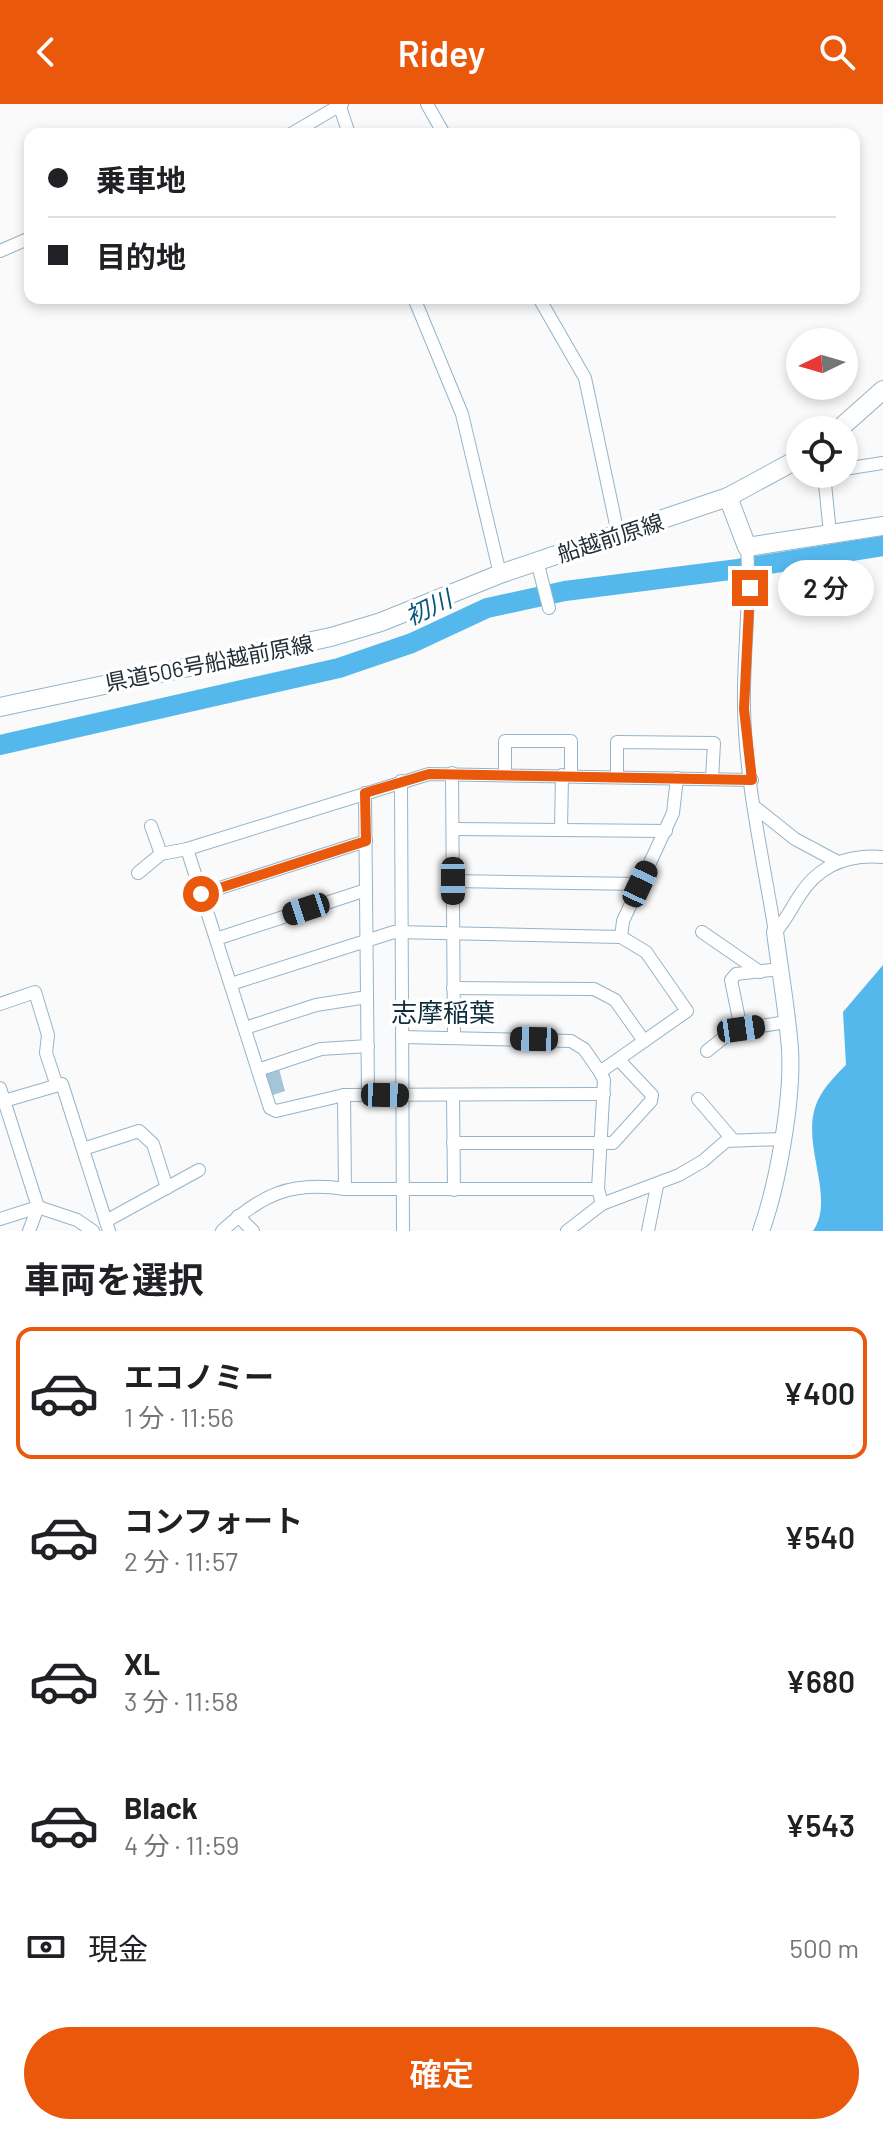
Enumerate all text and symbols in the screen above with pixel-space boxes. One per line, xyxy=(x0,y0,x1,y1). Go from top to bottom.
icon: back xyxy=(24,30,68,74)
icon: search xyxy=(815,30,859,74)
text: Ridey xyxy=(398,31,485,74)
text: 乗車地 xyxy=(96,161,186,197)
text: 目的地 xyxy=(96,238,186,274)
north arrow xyxy=(786,328,858,400)
map controls xyxy=(786,328,858,488)
button: locate xyxy=(786,416,858,488)
street label: 船越前原線 xyxy=(554,508,666,566)
callout: 2 分 xyxy=(778,560,874,616)
route end xyxy=(732,570,768,606)
text: 2 分 xyxy=(803,572,849,603)
water label: 初川 xyxy=(400,582,459,630)
street label: 県道506号船越前原線 xyxy=(103,629,315,695)
car xyxy=(441,857,465,905)
car xyxy=(619,857,661,911)
route start xyxy=(183,876,219,912)
car xyxy=(279,890,333,928)
district label: 志摩稲葉 xyxy=(391,996,495,1027)
car xyxy=(716,1014,766,1044)
car xyxy=(510,1027,558,1051)
car xyxy=(361,1083,409,1107)
text: 車両を選択 xyxy=(24,1257,204,1300)
icon: car xyxy=(28,1357,100,1429)
text: エコノミー xyxy=(124,1358,274,1394)
text: ¥400 xyxy=(783,1375,855,1411)
text: 1 分 · 11:56 xyxy=(124,1401,234,1432)
icon: car xyxy=(28,1501,100,1573)
text: コンフォート xyxy=(124,1502,303,1538)
text: ¥540 xyxy=(784,1519,855,1555)
text: 2 分 · 11:57 xyxy=(124,1545,238,1576)
icon: car xyxy=(28,1645,100,1717)
text: XL xyxy=(124,1645,160,1681)
text: ¥680 xyxy=(785,1663,855,1699)
text: 3 分 · 11:58 xyxy=(124,1685,238,1716)
icon: car xyxy=(28,1789,100,1861)
text: Black xyxy=(124,1789,198,1825)
text: ¥543 xyxy=(785,1807,855,1843)
text: 4 分 · 11:59 xyxy=(124,1829,239,1860)
icon: cash xyxy=(24,1925,68,1969)
text: 現金 xyxy=(88,1930,148,1966)
text: 500 m xyxy=(790,1932,859,1963)
button: 確定 xyxy=(24,2027,859,2119)

